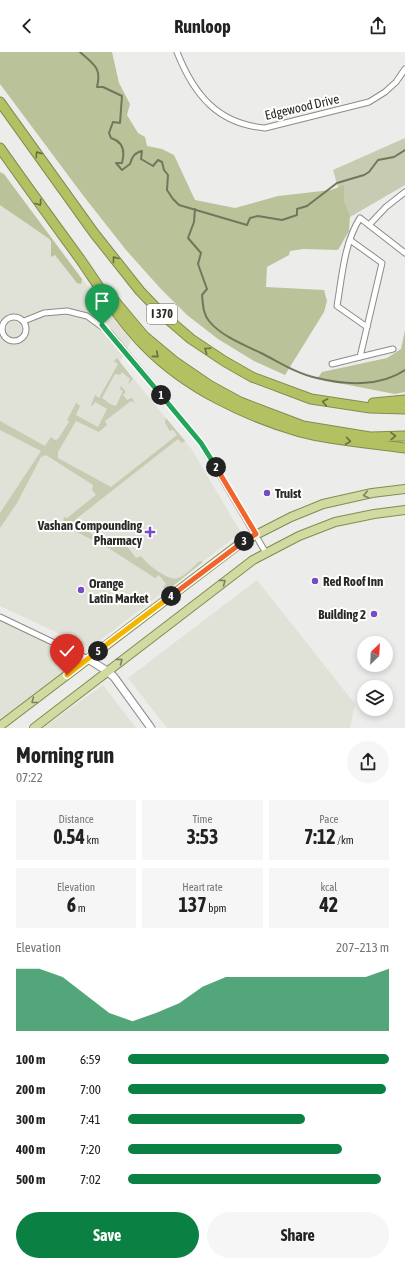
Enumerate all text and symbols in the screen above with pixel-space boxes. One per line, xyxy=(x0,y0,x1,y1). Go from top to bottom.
icon: back xyxy=(16,15,38,37)
icon: share xyxy=(367,15,389,37)
text: Runloop xyxy=(174,16,231,37)
street label: Edgewood Drive xyxy=(263,91,341,123)
one-way arrow xyxy=(36,151,43,158)
one-way arrow xyxy=(34,198,41,205)
one-way arrow xyxy=(112,256,119,263)
pin xyxy=(85,284,119,325)
icon: arrive xyxy=(91,290,113,312)
road number: I 370 xyxy=(147,304,177,324)
one-way arrow xyxy=(204,347,211,354)
one-way arrow xyxy=(151,351,158,358)
pin: 1 xyxy=(151,385,171,405)
text: 1 xyxy=(158,389,164,401)
one-way arrow xyxy=(321,398,328,406)
one-way arrow xyxy=(390,432,396,440)
one-way arrow xyxy=(345,436,352,445)
pin: 2 xyxy=(206,457,226,477)
text: 2 xyxy=(213,461,219,473)
place label: Truist xyxy=(275,486,302,501)
marker: Truist xyxy=(262,488,272,498)
one-way arrow xyxy=(363,490,370,498)
place label: Vashan Compounding Pharmacy xyxy=(37,518,143,548)
marker: Vashan Compounding Pharmacy xyxy=(145,527,155,537)
pin: 3 xyxy=(234,531,254,551)
text: 3 xyxy=(241,535,247,547)
place label: Red Roof Inn xyxy=(323,574,383,589)
place label: Orange Latin Market xyxy=(89,576,149,606)
marker: Red Roof Inn xyxy=(310,576,320,586)
one-way arrow xyxy=(219,580,226,587)
marker: Orange Latin Market xyxy=(76,585,86,595)
pin: 4 xyxy=(161,586,181,606)
text: 4 xyxy=(168,590,174,602)
place label: Building 2 xyxy=(318,607,366,622)
marker: Building 2 xyxy=(369,609,379,619)
pin xyxy=(50,634,84,675)
north arrow xyxy=(357,636,393,672)
map controls xyxy=(357,636,393,716)
icon: check xyxy=(56,640,78,662)
pin: 5 xyxy=(88,641,108,661)
text: 5 xyxy=(95,645,101,657)
one-way arrow xyxy=(116,658,123,666)
button: layers xyxy=(357,680,393,716)
one-way arrow xyxy=(31,696,38,703)
button: share xyxy=(347,741,389,783)
text: Morning run xyxy=(16,742,114,768)
text: 07:22 xyxy=(16,770,43,785)
text: Distance xyxy=(59,813,94,825)
text: Time xyxy=(192,813,213,825)
text: Pace xyxy=(319,813,339,825)
text: 0.54 xyxy=(53,825,85,848)
text: 3:53 xyxy=(187,825,218,848)
text: 7:12 xyxy=(304,825,336,848)
text: km xyxy=(85,834,99,846)
text: /km xyxy=(336,834,354,846)
text: Elevation xyxy=(57,881,95,893)
text: Heart rate xyxy=(182,881,223,893)
text: kcal xyxy=(320,881,337,893)
text: 6 xyxy=(67,893,76,916)
text: 137 xyxy=(178,893,207,916)
text: 42 xyxy=(319,893,338,916)
text: m xyxy=(76,902,86,914)
text: bpm xyxy=(207,902,227,914)
text: Elevation xyxy=(16,940,61,955)
text: 207–213 m xyxy=(336,940,389,955)
text: 100 m xyxy=(16,1052,45,1067)
text: 6:59 xyxy=(80,1052,101,1067)
text: 200 m xyxy=(16,1082,45,1097)
text: 7:00 xyxy=(80,1082,101,1097)
text: 300 m xyxy=(16,1112,45,1127)
text: 7:41 xyxy=(80,1112,101,1127)
text: 400 m xyxy=(16,1142,45,1157)
text: 7:20 xyxy=(80,1142,101,1157)
text: 500 m xyxy=(16,1172,45,1187)
text: 7:02 xyxy=(80,1172,101,1187)
button: Save xyxy=(16,1212,199,1258)
button: Share xyxy=(207,1212,389,1258)

